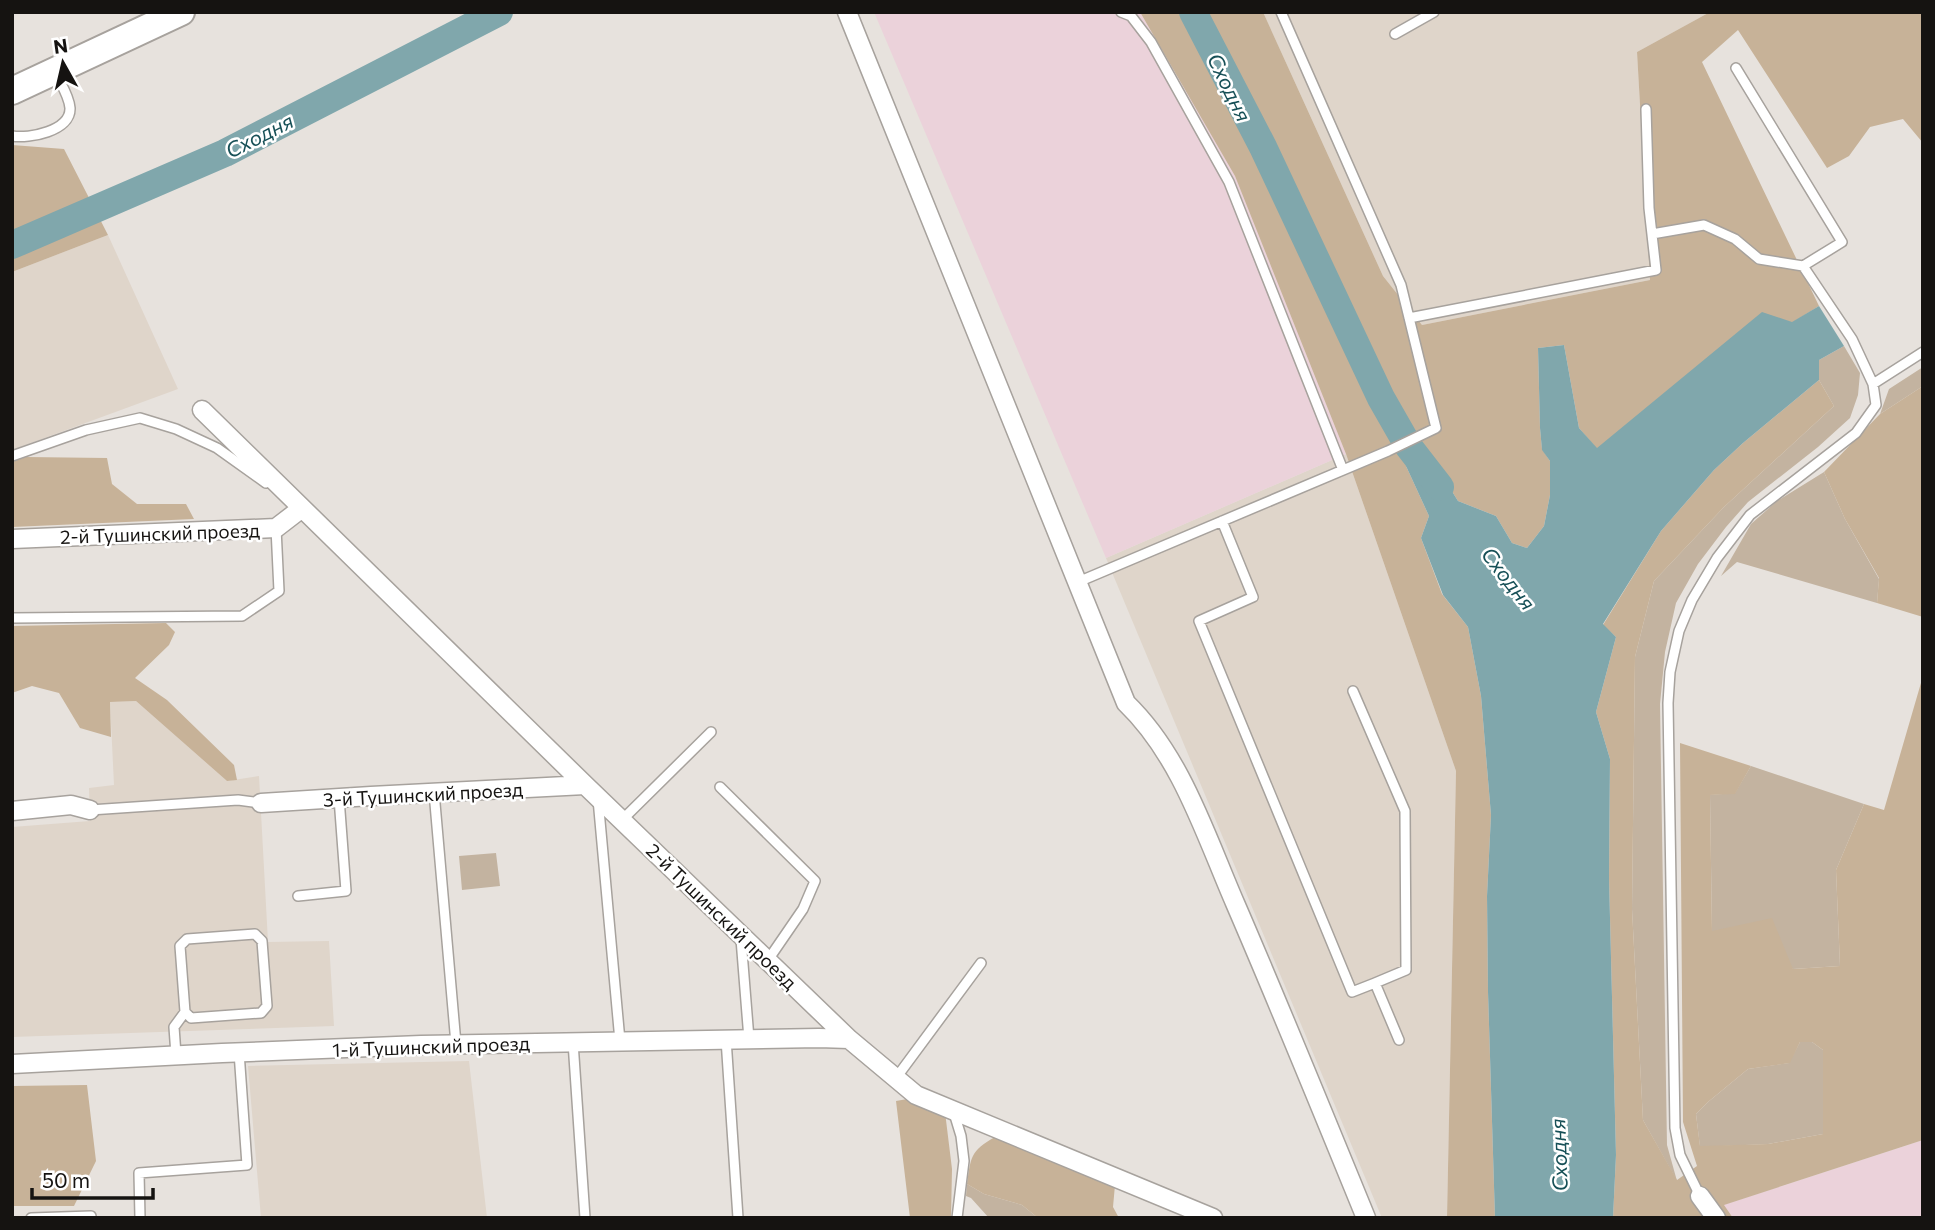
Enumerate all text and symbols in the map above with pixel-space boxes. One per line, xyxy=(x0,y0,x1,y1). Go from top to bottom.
north arrow xyxy=(28,28,98,98)
text: N xyxy=(52,33,69,58)
water label: Сходня xyxy=(1203,49,1257,125)
water label: Сходня xyxy=(221,107,297,163)
street label: 2-й Тушинский проезд xyxy=(60,518,260,548)
water label: Сходня xyxy=(1477,542,1541,614)
street label: 3-й Тушинский проезд xyxy=(322,777,524,811)
street label: 2-й Тушинский проезд xyxy=(642,838,802,994)
street label: 1-й Тушинский проезд xyxy=(332,1031,530,1061)
water label: Сходня xyxy=(1544,1118,1572,1192)
scale bar xyxy=(32,1156,152,1200)
text: 50 m xyxy=(42,1167,90,1192)

